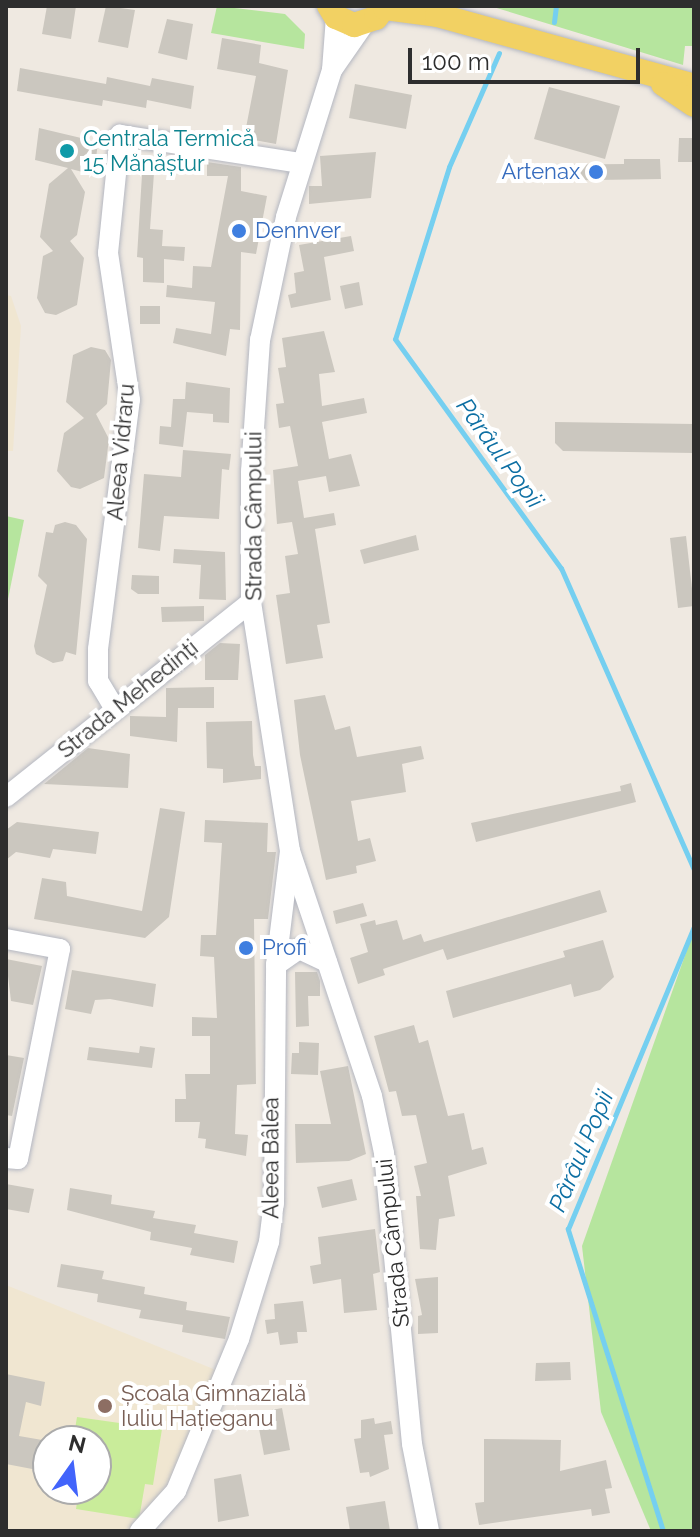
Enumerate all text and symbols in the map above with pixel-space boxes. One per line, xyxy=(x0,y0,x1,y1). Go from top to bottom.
scale bar xyxy=(412,32,644,82)
text: 100 m xyxy=(422,47,490,76)
place label: Centrala Termică 15 Mănăștur xyxy=(83,125,255,176)
marker: Centrala Termică 15 Mănăștur xyxy=(58,142,76,160)
place label: Artenax xyxy=(501,159,580,185)
marker: Artenax xyxy=(587,163,605,181)
place label: Dennver xyxy=(255,218,341,244)
marker: Dennver xyxy=(230,222,248,240)
street label: Aleea Vidraru xyxy=(102,382,140,522)
water label: Pârâul Popii xyxy=(450,392,550,514)
street label: Strada Câmpului xyxy=(241,431,267,601)
street label: Strada Mehedinți xyxy=(53,634,203,764)
place label: Profi xyxy=(262,935,307,961)
marker: Profi xyxy=(237,939,255,957)
water label: Pârâul Popii xyxy=(542,1086,620,1216)
street label: Aleea Bâlea xyxy=(258,1097,284,1219)
street label: Strada Câmpului xyxy=(371,1157,415,1329)
place label: Școala Gimnazială Iuliu Hațieganu xyxy=(121,1380,306,1432)
marker: Școala Gimnazială Iuliu Hațieganu xyxy=(96,1397,114,1415)
north arrow xyxy=(32,1425,112,1505)
text: N xyxy=(66,1429,89,1458)

